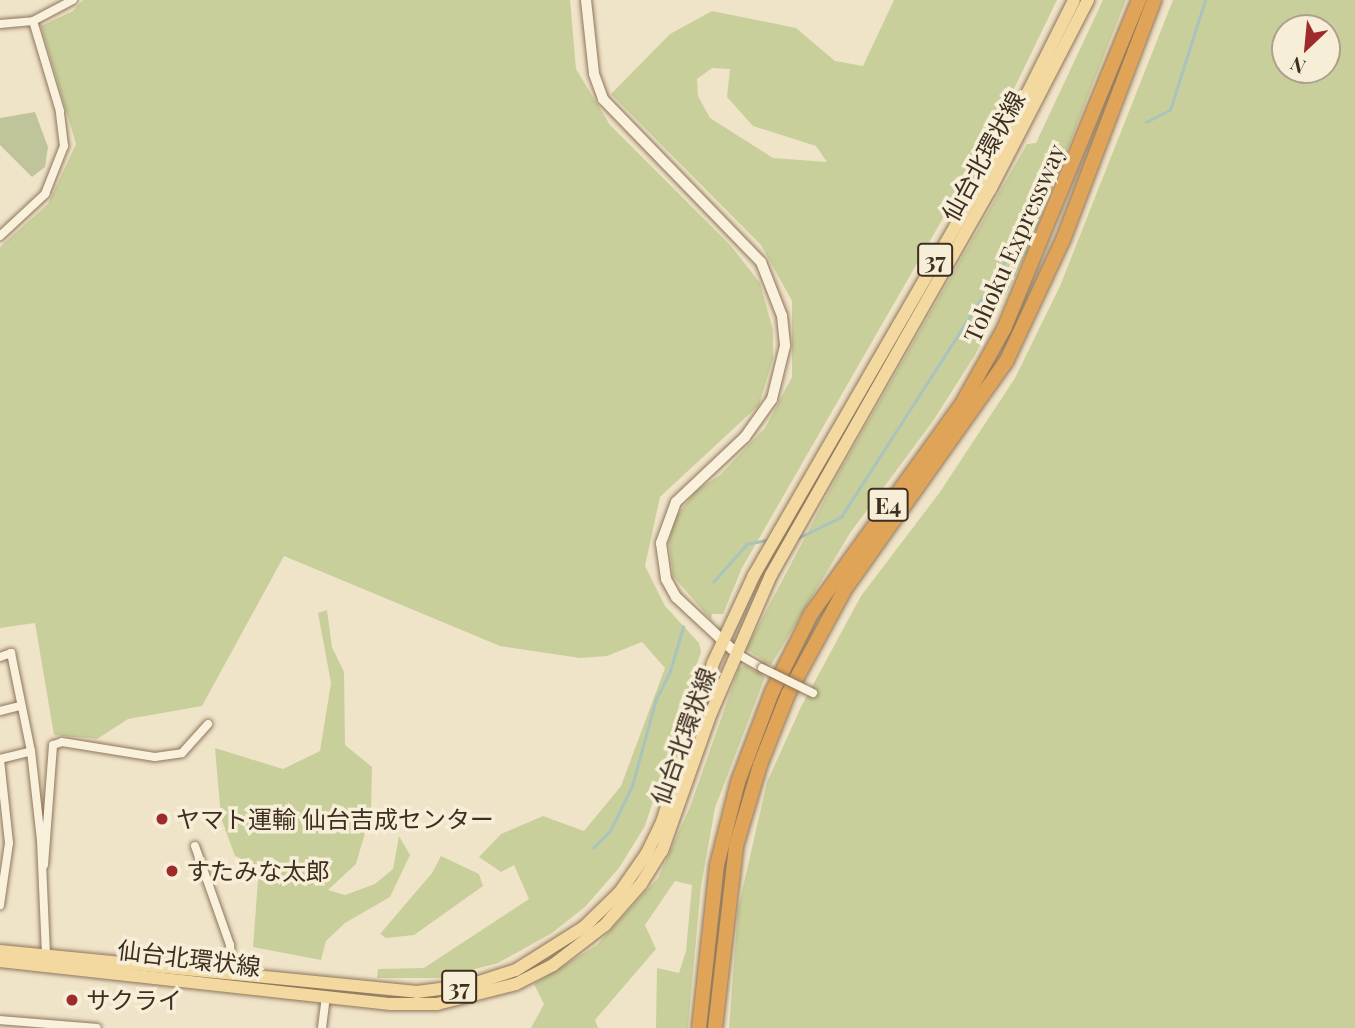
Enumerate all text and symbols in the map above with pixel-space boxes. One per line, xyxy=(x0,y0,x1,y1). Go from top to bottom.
north arrow xyxy=(1271,14,1341,84)
text: N xyxy=(1286,51,1310,81)
street label: 仙台北環状線 xyxy=(935,86,1031,226)
street label: Tohoku Expressway xyxy=(957,139,1071,347)
road number: 37 xyxy=(916,241,954,280)
road number: E4 xyxy=(867,485,909,524)
street label: 仙台北環状線 xyxy=(645,663,721,809)
place label: ヤマト運輸 仙台吉成センター xyxy=(176,805,494,833)
marker: ヤマト運輸 仙台吉成センター xyxy=(154,811,170,827)
place label: すたみな太郎 xyxy=(186,857,330,885)
marker: すたみな太郎 xyxy=(164,863,180,879)
street label: 仙台北環状線 xyxy=(116,935,262,981)
road number: 37 xyxy=(440,968,478,1006)
place label: サクライ xyxy=(86,986,182,1014)
marker: サクライ xyxy=(64,992,80,1008)

